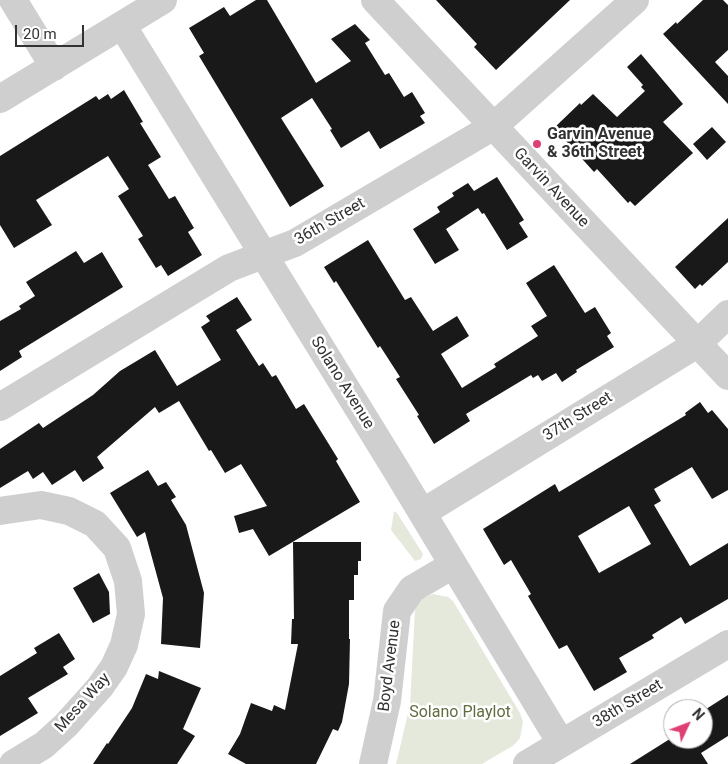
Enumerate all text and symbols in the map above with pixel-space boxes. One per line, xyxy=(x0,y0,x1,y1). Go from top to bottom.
scale bar xyxy=(18,15,86,47)
text: 20 m xyxy=(23,25,57,43)
place label: Garvin Avenue & 36th Street xyxy=(547,125,651,163)
marker: Garvin Avenue & 36th Street xyxy=(531,138,543,150)
street label: Garvin Avenue xyxy=(509,144,593,232)
street label: 36th Street xyxy=(291,194,369,250)
street label: Solano Avenue xyxy=(306,333,378,433)
street label: 37th Street xyxy=(540,388,616,446)
street label: Boyd Avenue xyxy=(375,619,405,713)
street label: Mesa Way xyxy=(51,669,115,737)
street label: 38th Street xyxy=(590,676,666,732)
north arrow xyxy=(663,699,713,749)
park label: Solano Playlot xyxy=(409,703,511,723)
text: N xyxy=(689,705,707,724)

